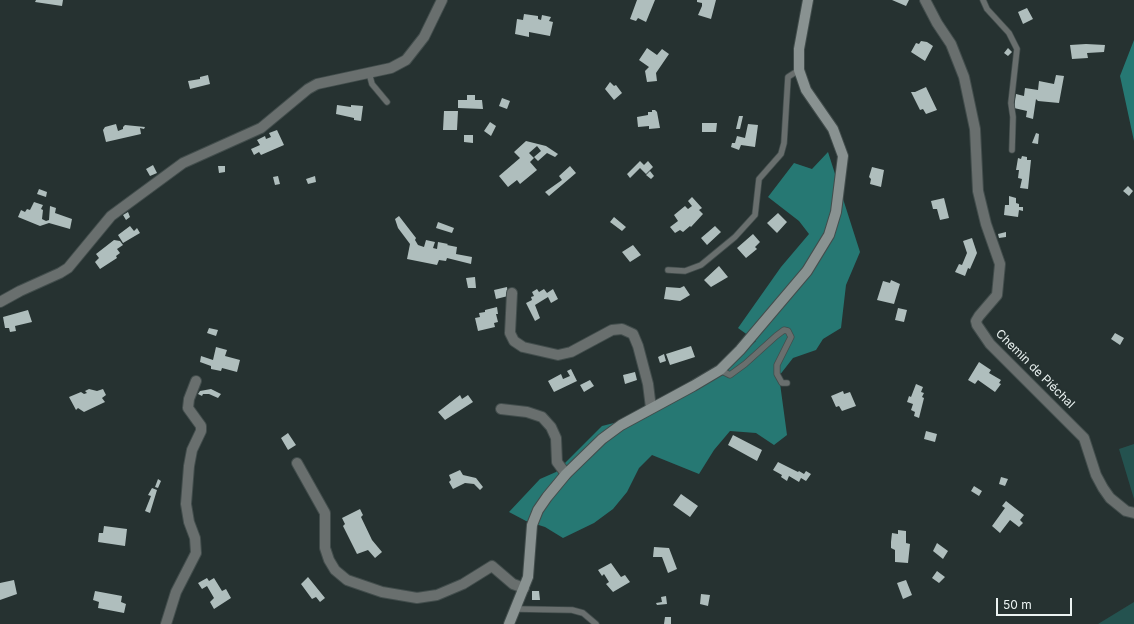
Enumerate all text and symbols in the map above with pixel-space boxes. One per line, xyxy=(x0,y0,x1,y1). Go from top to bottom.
street label: Chemin de Piéchal xyxy=(993,327,1077,411)
scale bar xyxy=(998,590,1074,616)
text: 50 m xyxy=(1003,597,1032,612)

